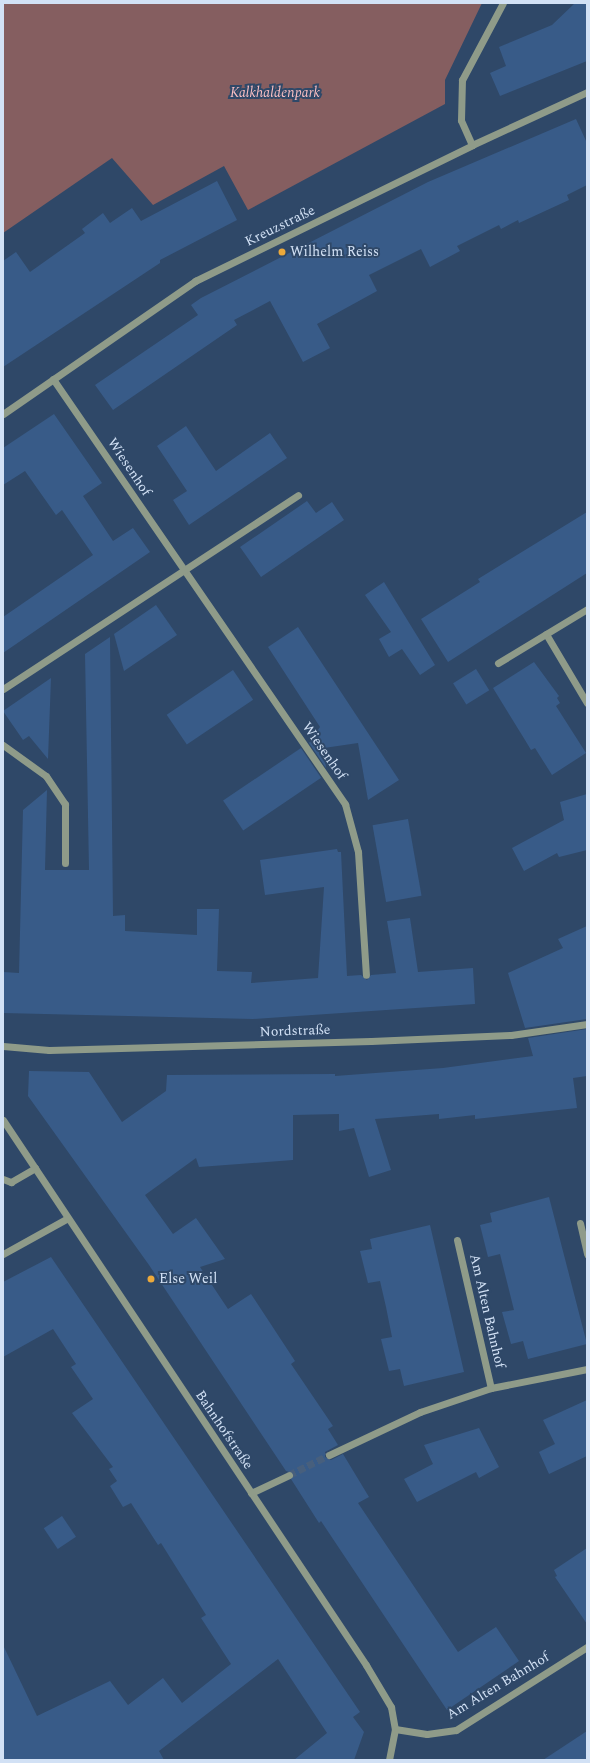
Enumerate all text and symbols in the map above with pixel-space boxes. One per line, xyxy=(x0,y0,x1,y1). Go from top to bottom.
park label: Kalkhaldenpark xyxy=(230,85,320,101)
street label: Kreuzstraße xyxy=(242,202,318,250)
place label: Wilhelm Reiss xyxy=(290,244,379,260)
marker: Wilhelm Reiss xyxy=(277,247,287,257)
street label: Wiesenhof xyxy=(104,435,154,499)
street label: Wiesenhof xyxy=(298,719,350,783)
street label: Nordstraße xyxy=(259,1021,331,1041)
street label: Am Alten Bahnhof xyxy=(466,1252,508,1370)
place label: Else Weil xyxy=(159,1271,217,1287)
marker: Else Weil xyxy=(146,1274,156,1284)
street label: Bahnhofstraße xyxy=(191,1387,257,1473)
street label: Am Alten Bahnhof xyxy=(444,1649,552,1723)

